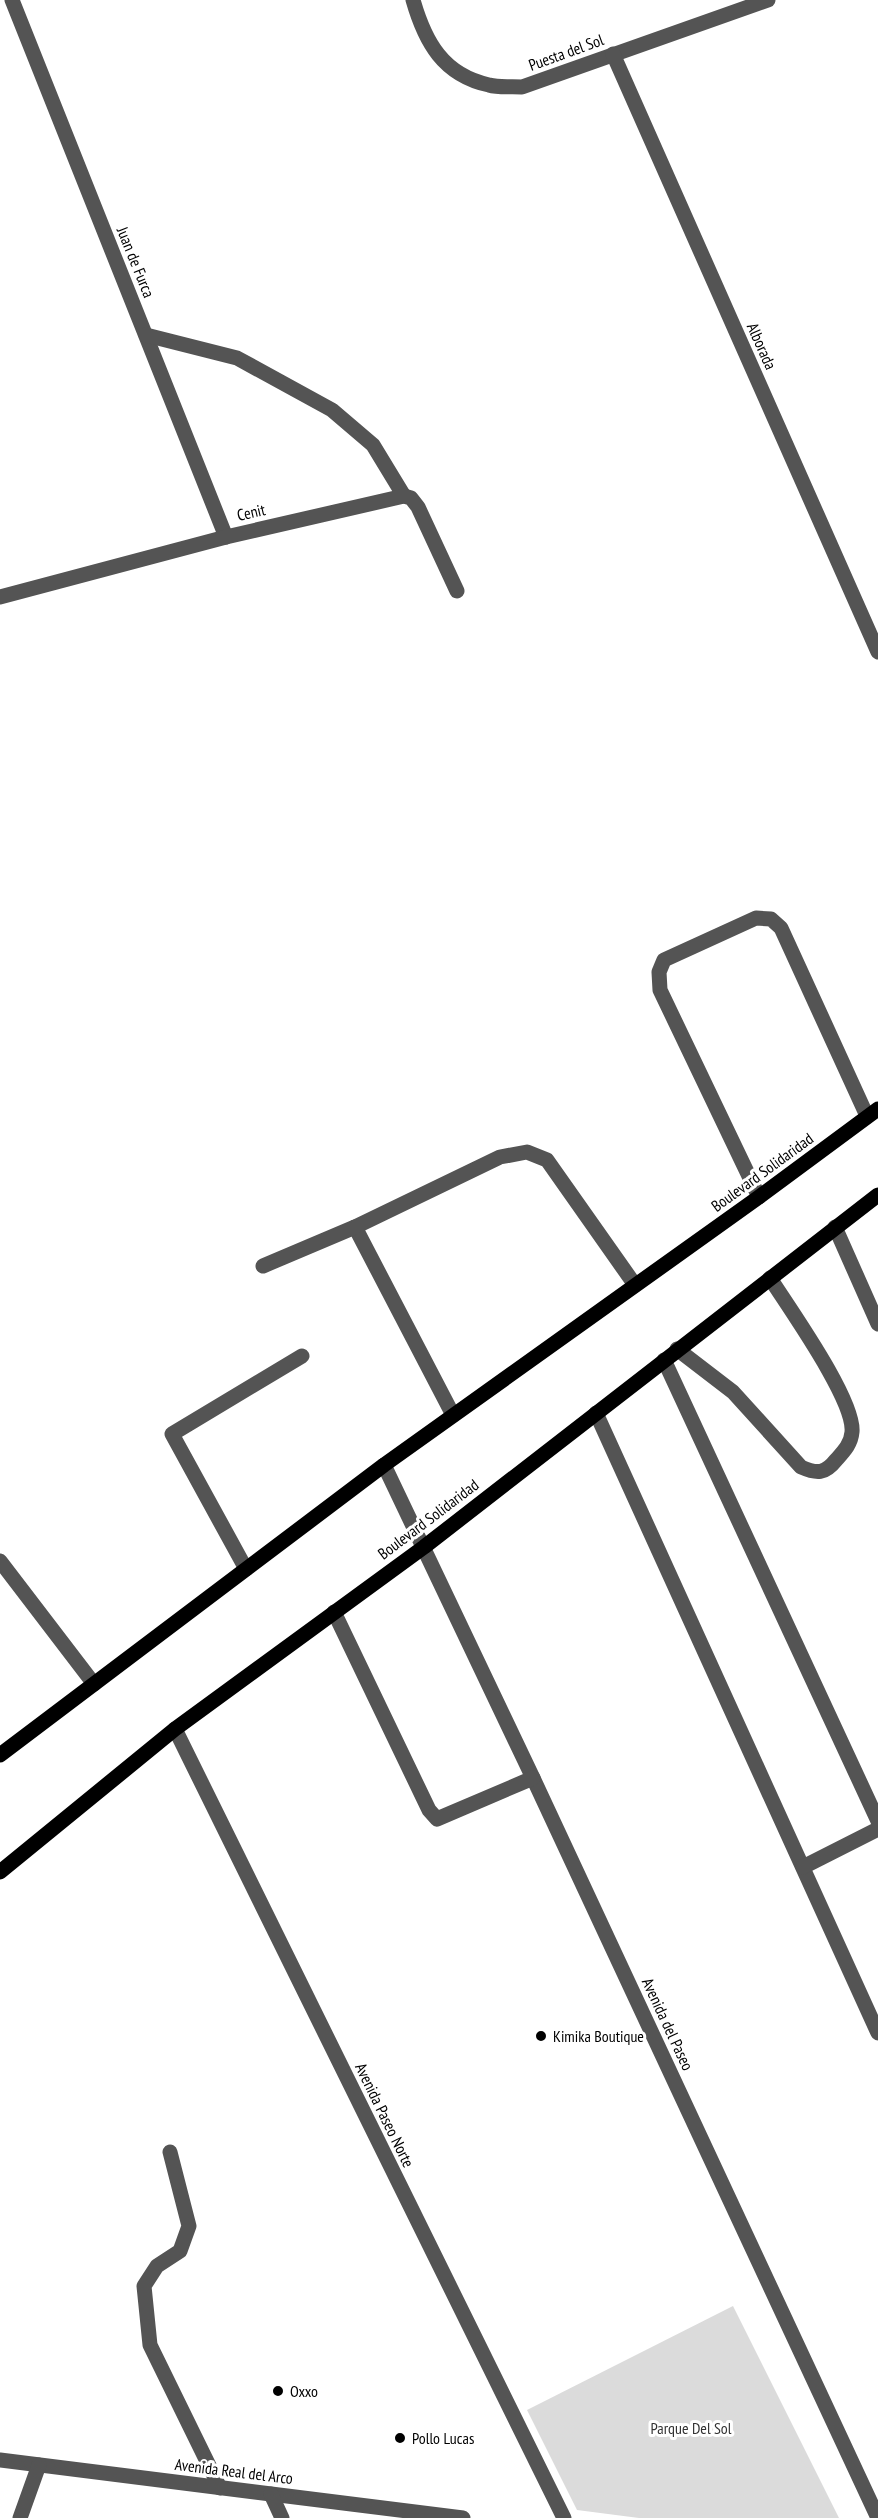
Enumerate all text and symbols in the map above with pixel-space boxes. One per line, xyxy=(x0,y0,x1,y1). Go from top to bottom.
street label: Puesta del Sol xyxy=(526,29,606,75)
street label: Juan de Furca xyxy=(112,223,159,300)
street label: Alborada xyxy=(743,319,781,373)
street label: Cenit xyxy=(235,499,268,525)
street label: Boulevard Solidaridad xyxy=(707,1128,817,1216)
street label: Boulevard Solidaridad xyxy=(374,1475,482,1563)
street label: Avenida del Paseo xyxy=(638,1975,698,2074)
place label: Kimika Boutique xyxy=(553,2026,644,2046)
marker: Kimika Boutique xyxy=(534,2029,548,2043)
street label: Avenida Paseo Norte xyxy=(351,2060,419,2170)
place label: Oxxo xyxy=(290,2381,318,2401)
marker: Oxxo xyxy=(271,2384,285,2398)
park label: Parque Del Sol xyxy=(650,2418,732,2438)
place label: Pollo Lucas xyxy=(412,2428,474,2448)
marker: Pollo Lucas xyxy=(393,2431,407,2445)
street label: Avenida Real del Arco xyxy=(174,2454,294,2488)

